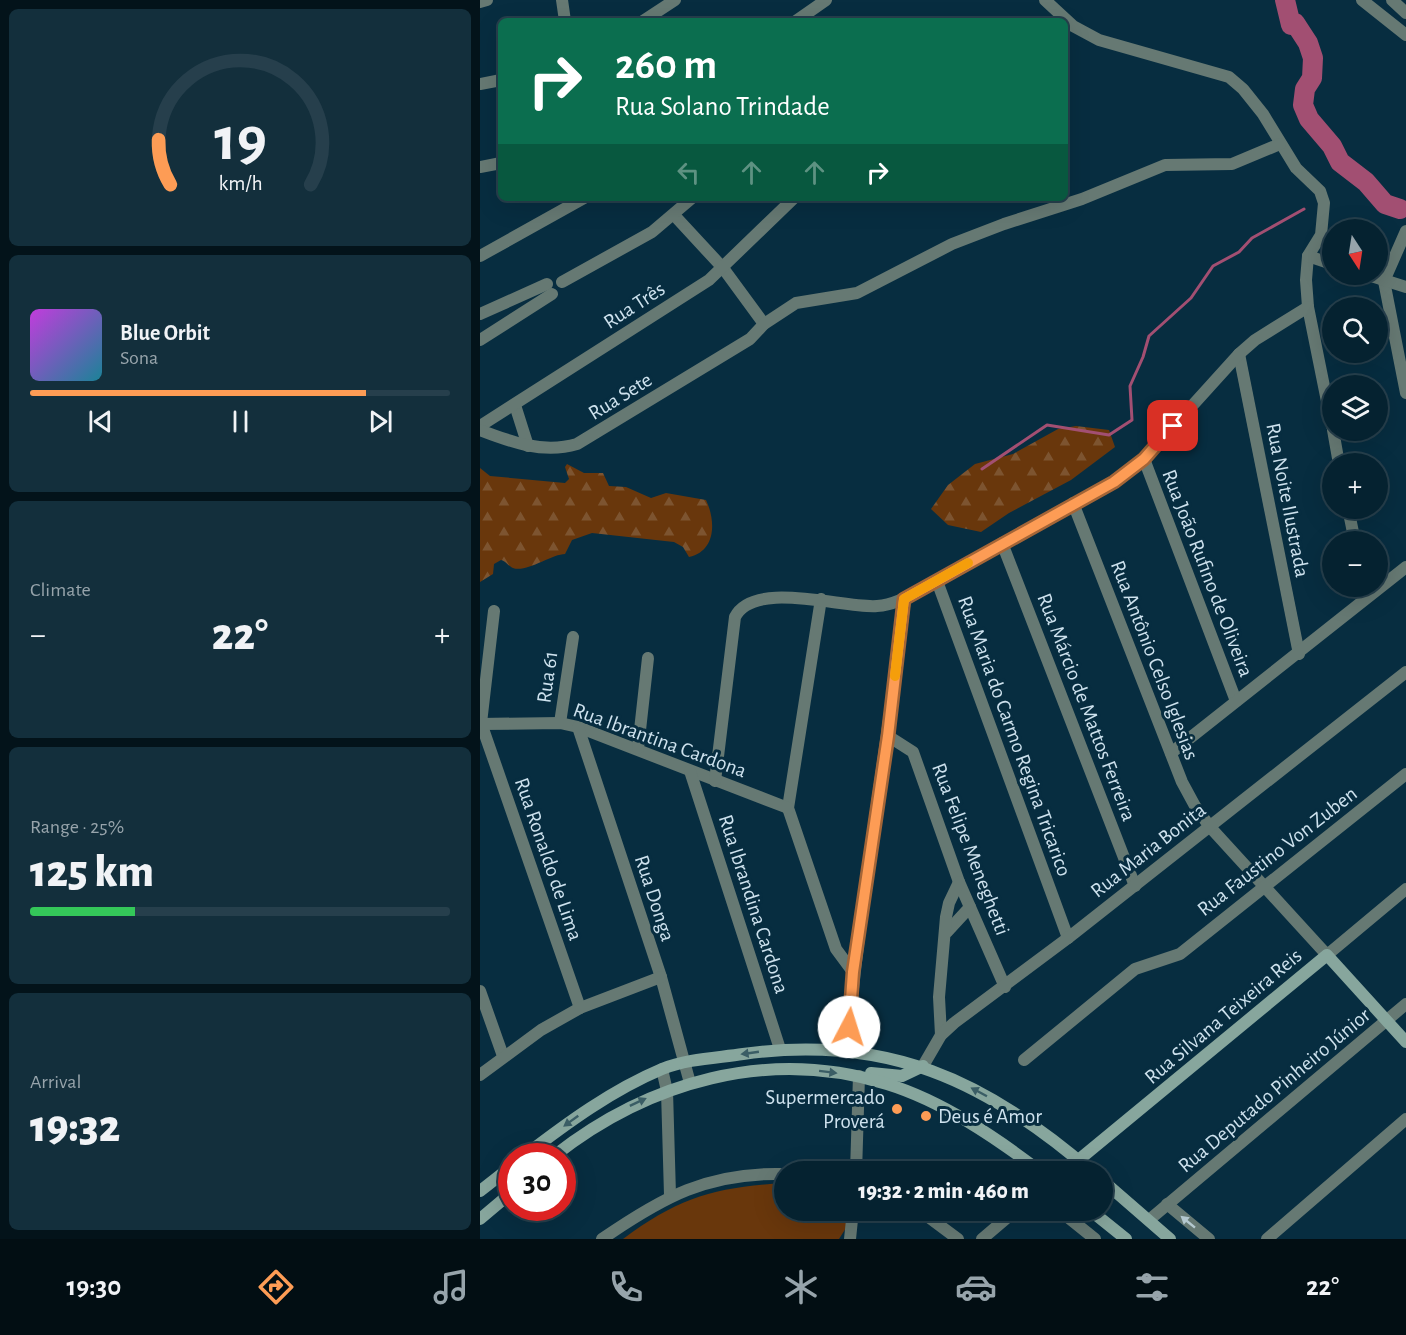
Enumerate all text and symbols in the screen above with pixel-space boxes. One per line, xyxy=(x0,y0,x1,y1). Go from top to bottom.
icon: right xyxy=(516,42,594,120)
text: 260 m xyxy=(615,44,717,86)
text: Rua Solano Trindade xyxy=(615,93,830,120)
text: 19 xyxy=(214,109,266,171)
icon: left xyxy=(672,156,705,189)
icon: ahead xyxy=(735,156,768,189)
icon: ahead xyxy=(798,156,831,189)
icon: right xyxy=(861,156,894,189)
text: km/h xyxy=(218,173,262,194)
north arrow xyxy=(1322,219,1388,285)
map controls xyxy=(1322,219,1388,597)
street label: Rua Três xyxy=(600,278,669,333)
button: search xyxy=(1322,297,1388,363)
text: Blue Orbit xyxy=(120,322,210,344)
text: Sona xyxy=(120,348,158,368)
street label: Rua Sete xyxy=(585,369,656,424)
button: layers xyxy=(1322,375,1388,441)
pin xyxy=(1147,400,1198,451)
icon: previous xyxy=(84,405,117,438)
icon: pause xyxy=(224,405,257,438)
icon: next xyxy=(364,405,397,438)
icon: arrive xyxy=(1156,409,1189,442)
street label: Rua Noite Ilustrada xyxy=(1262,421,1313,579)
button: + xyxy=(1322,453,1388,519)
street label: Rua João Rufino de Oliveira xyxy=(1158,467,1257,680)
button: − xyxy=(1322,531,1388,597)
street label: Rua Antônio Celso Iglesias xyxy=(1107,558,1202,763)
text: Climate xyxy=(30,580,91,600)
street label: Rua Márcio de Mattos Ferreira xyxy=(1033,590,1140,824)
street label: Rua Maria do Carmo Regina Tricarico xyxy=(954,593,1075,879)
text: 22° xyxy=(212,613,268,658)
text: − xyxy=(30,619,46,652)
text: + xyxy=(434,619,450,652)
street label: Rua 61 xyxy=(533,650,562,704)
street label: Rua Ibrantina Cardona xyxy=(570,699,750,782)
street label: Rua Felipe Meneghetti xyxy=(928,760,1013,938)
street label: Rua Ronaldo de Lima xyxy=(511,775,586,944)
street label: Rua Faustino Von Zuben xyxy=(1194,783,1361,920)
street label: Rua Maria Bonita xyxy=(1087,799,1210,902)
street label: Rua Ibrandina Cardona xyxy=(715,812,792,997)
text: Range · 25% xyxy=(30,817,124,837)
text: 125 km xyxy=(30,850,154,895)
street label: Rua Donga xyxy=(631,852,678,944)
street label: Rua Silvana Teixeira Reis xyxy=(1141,945,1306,1088)
position arrow xyxy=(817,995,881,1059)
street label: Rua Deputado Pinheiro Júnior xyxy=(1174,1004,1374,1177)
one-way arrow xyxy=(740,1048,759,1057)
one-way arrow xyxy=(819,1067,838,1077)
text: Arrival xyxy=(30,1072,81,1092)
place label: Supermercado Proverá xyxy=(765,1087,885,1132)
one-way arrow xyxy=(971,1087,988,1097)
one-way arrow xyxy=(629,1098,646,1107)
marker: Supermercado Proverá xyxy=(890,1102,904,1116)
text: 19:32 xyxy=(30,1105,120,1150)
place label: Deus é Amor xyxy=(938,1106,1042,1127)
marker: Deus é Amor xyxy=(919,1109,933,1123)
one-way arrow xyxy=(563,1115,579,1127)
speed limit sign: 30 xyxy=(498,1143,576,1221)
text: 19:32 · 2 min · 460 m xyxy=(858,1180,1029,1202)
one-way arrow xyxy=(1180,1215,1196,1228)
icon: directions xyxy=(255,1266,297,1308)
icon: music xyxy=(430,1266,472,1308)
icon: phone xyxy=(605,1266,647,1308)
icon: climate xyxy=(780,1266,822,1308)
icon: car xyxy=(955,1266,997,1308)
icon: filters xyxy=(1131,1266,1173,1308)
text: 19:30 xyxy=(67,1273,121,1300)
text: 22° xyxy=(1306,1273,1339,1300)

